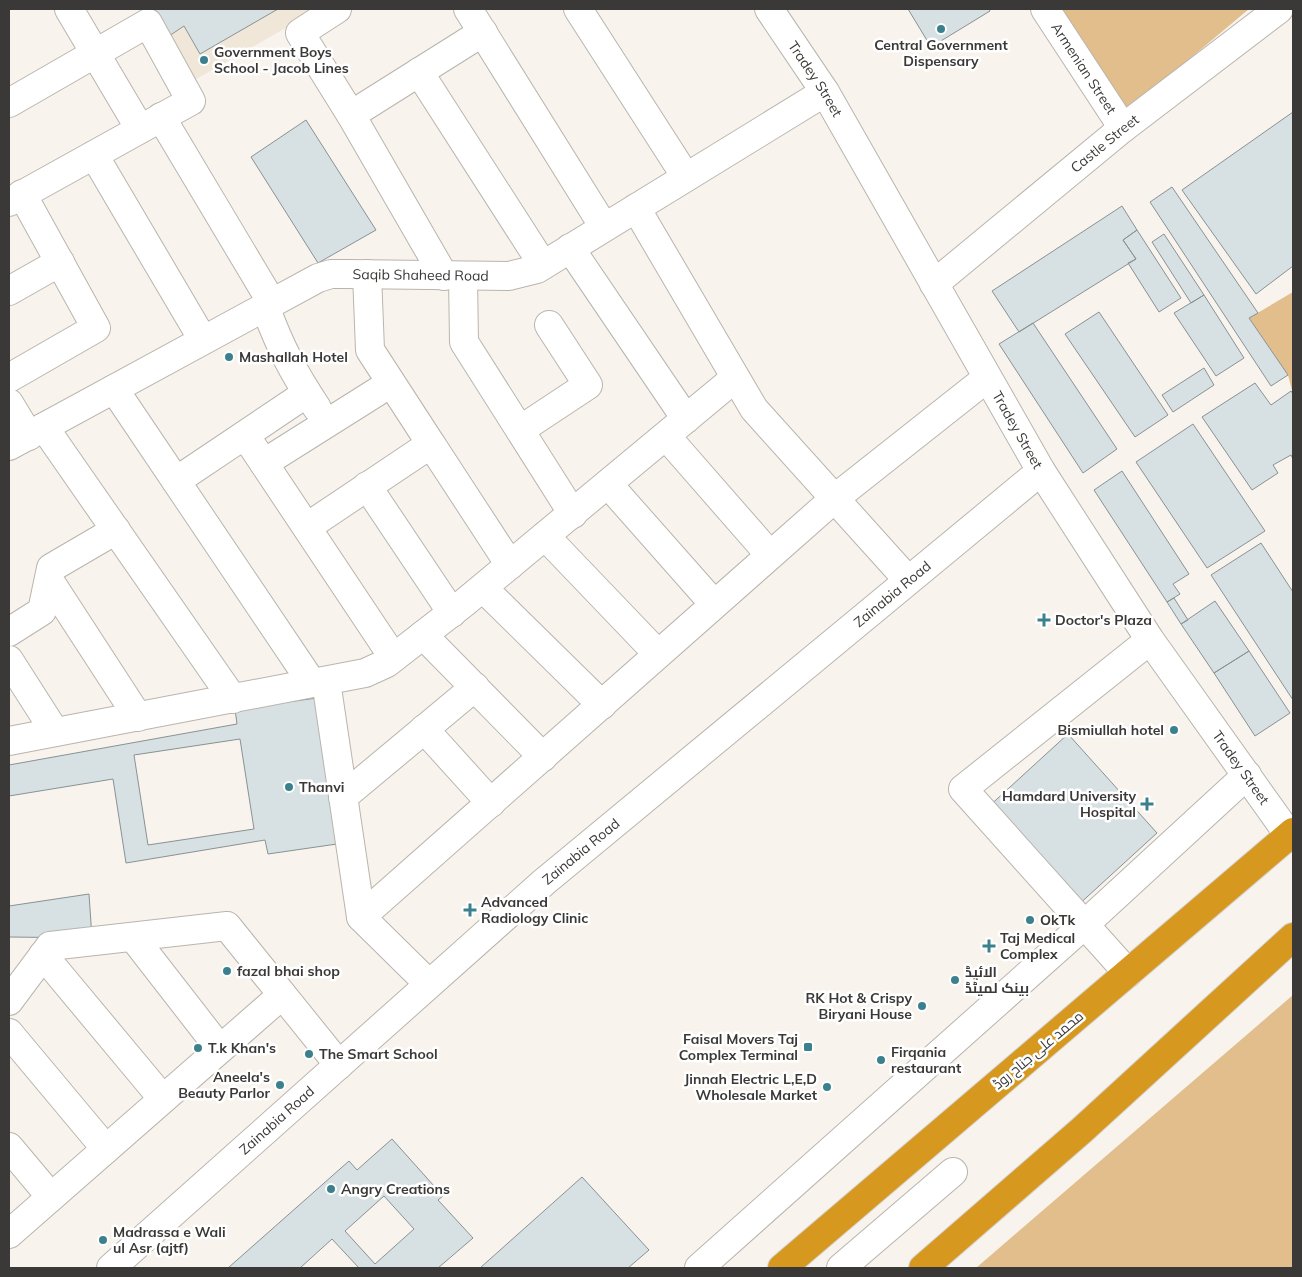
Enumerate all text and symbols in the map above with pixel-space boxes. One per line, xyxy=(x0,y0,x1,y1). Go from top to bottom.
street label: Armenian Street xyxy=(1047,19,1121,118)
marker: Central Government Dispensary xyxy=(935,23,947,35)
place label: Central Government Dispensary xyxy=(874,36,1009,70)
street label: Tradey Street xyxy=(784,38,846,120)
place label: Government Boys School - Jacob Lines xyxy=(214,43,349,77)
marker: Government Boys School - Jacob Lines xyxy=(198,54,210,66)
street label: Castle Street xyxy=(1067,110,1142,177)
street label: Saqib Shaheed Road xyxy=(352,265,489,285)
place label: Mashallah Hotel xyxy=(239,348,348,366)
marker: Mashallah Hotel xyxy=(223,351,235,363)
street label: Tradey Street xyxy=(988,388,1047,472)
street label: Zainabia Road xyxy=(850,557,935,631)
place label: Doctor's Plaza xyxy=(1055,611,1152,629)
marker: Doctor's Plaza xyxy=(1037,613,1051,627)
place label: Bismiullah hotel xyxy=(1058,721,1164,739)
marker: Bismiullah hotel xyxy=(1168,724,1180,736)
street label: Tradey Street xyxy=(1208,727,1273,808)
place label: Thanvi xyxy=(299,778,344,796)
marker: Thanvi xyxy=(283,781,295,793)
place label: Hamdard University Hospital xyxy=(1002,787,1136,821)
marker: Hamdard University Hospital xyxy=(1140,797,1154,811)
street label: Zainabia Road xyxy=(539,814,623,889)
place label: Advanced Radiology Clinic xyxy=(481,893,588,927)
marker: Advanced Radiology Clinic xyxy=(463,903,477,917)
place label: OkTk xyxy=(1040,911,1075,929)
marker: OkTk xyxy=(1024,914,1036,926)
place label: Taj Medical Complex xyxy=(1000,929,1075,963)
marker: Taj Medical Complex xyxy=(982,939,996,953)
place label: fazal bhai shop xyxy=(237,962,340,980)
place label: الائیڈ بینک لمیٹڈ xyxy=(965,963,1029,997)
marker: fazal bhai shop xyxy=(221,965,233,977)
marker: الائیڈ بینک لمیٹڈ xyxy=(949,974,961,986)
place label: RK Hot & Crispy Biryani House xyxy=(805,989,912,1023)
marker: RK Hot & Crispy Biryani House xyxy=(916,1000,928,1012)
street label: محمد علی جناح روڈ xyxy=(989,1007,1087,1093)
place label: Faisal Movers Taj Complex Terminal xyxy=(679,1030,798,1064)
place label: T.k Khan's xyxy=(208,1039,276,1057)
marker: Faisal Movers Taj Complex Terminal xyxy=(802,1041,814,1053)
marker: T.k Khan's xyxy=(192,1042,204,1054)
place label: Firqania restaurant xyxy=(891,1043,962,1077)
place label: The Smart School xyxy=(319,1045,438,1063)
marker: The Smart School xyxy=(303,1048,315,1060)
marker: Firqania restaurant xyxy=(875,1054,887,1066)
place label: Aneela's Beauty Parlor xyxy=(178,1068,270,1102)
place label: Jinnah Electric L,E,D Wholesale Market xyxy=(684,1070,818,1104)
marker: Aneela's Beauty Parlor xyxy=(274,1079,286,1091)
marker: Jinnah Electric L,E,D Wholesale Market xyxy=(821,1081,833,1093)
street label: Zainabia Road xyxy=(235,1082,318,1159)
place label: Angry Creations xyxy=(341,1180,450,1198)
marker: Angry Creations xyxy=(325,1183,337,1195)
place label: Madrassa e Wali ul Asr (ajtf) xyxy=(113,1223,226,1257)
marker: Madrassa e Wali ul Asr (ajtf) xyxy=(97,1234,109,1246)

